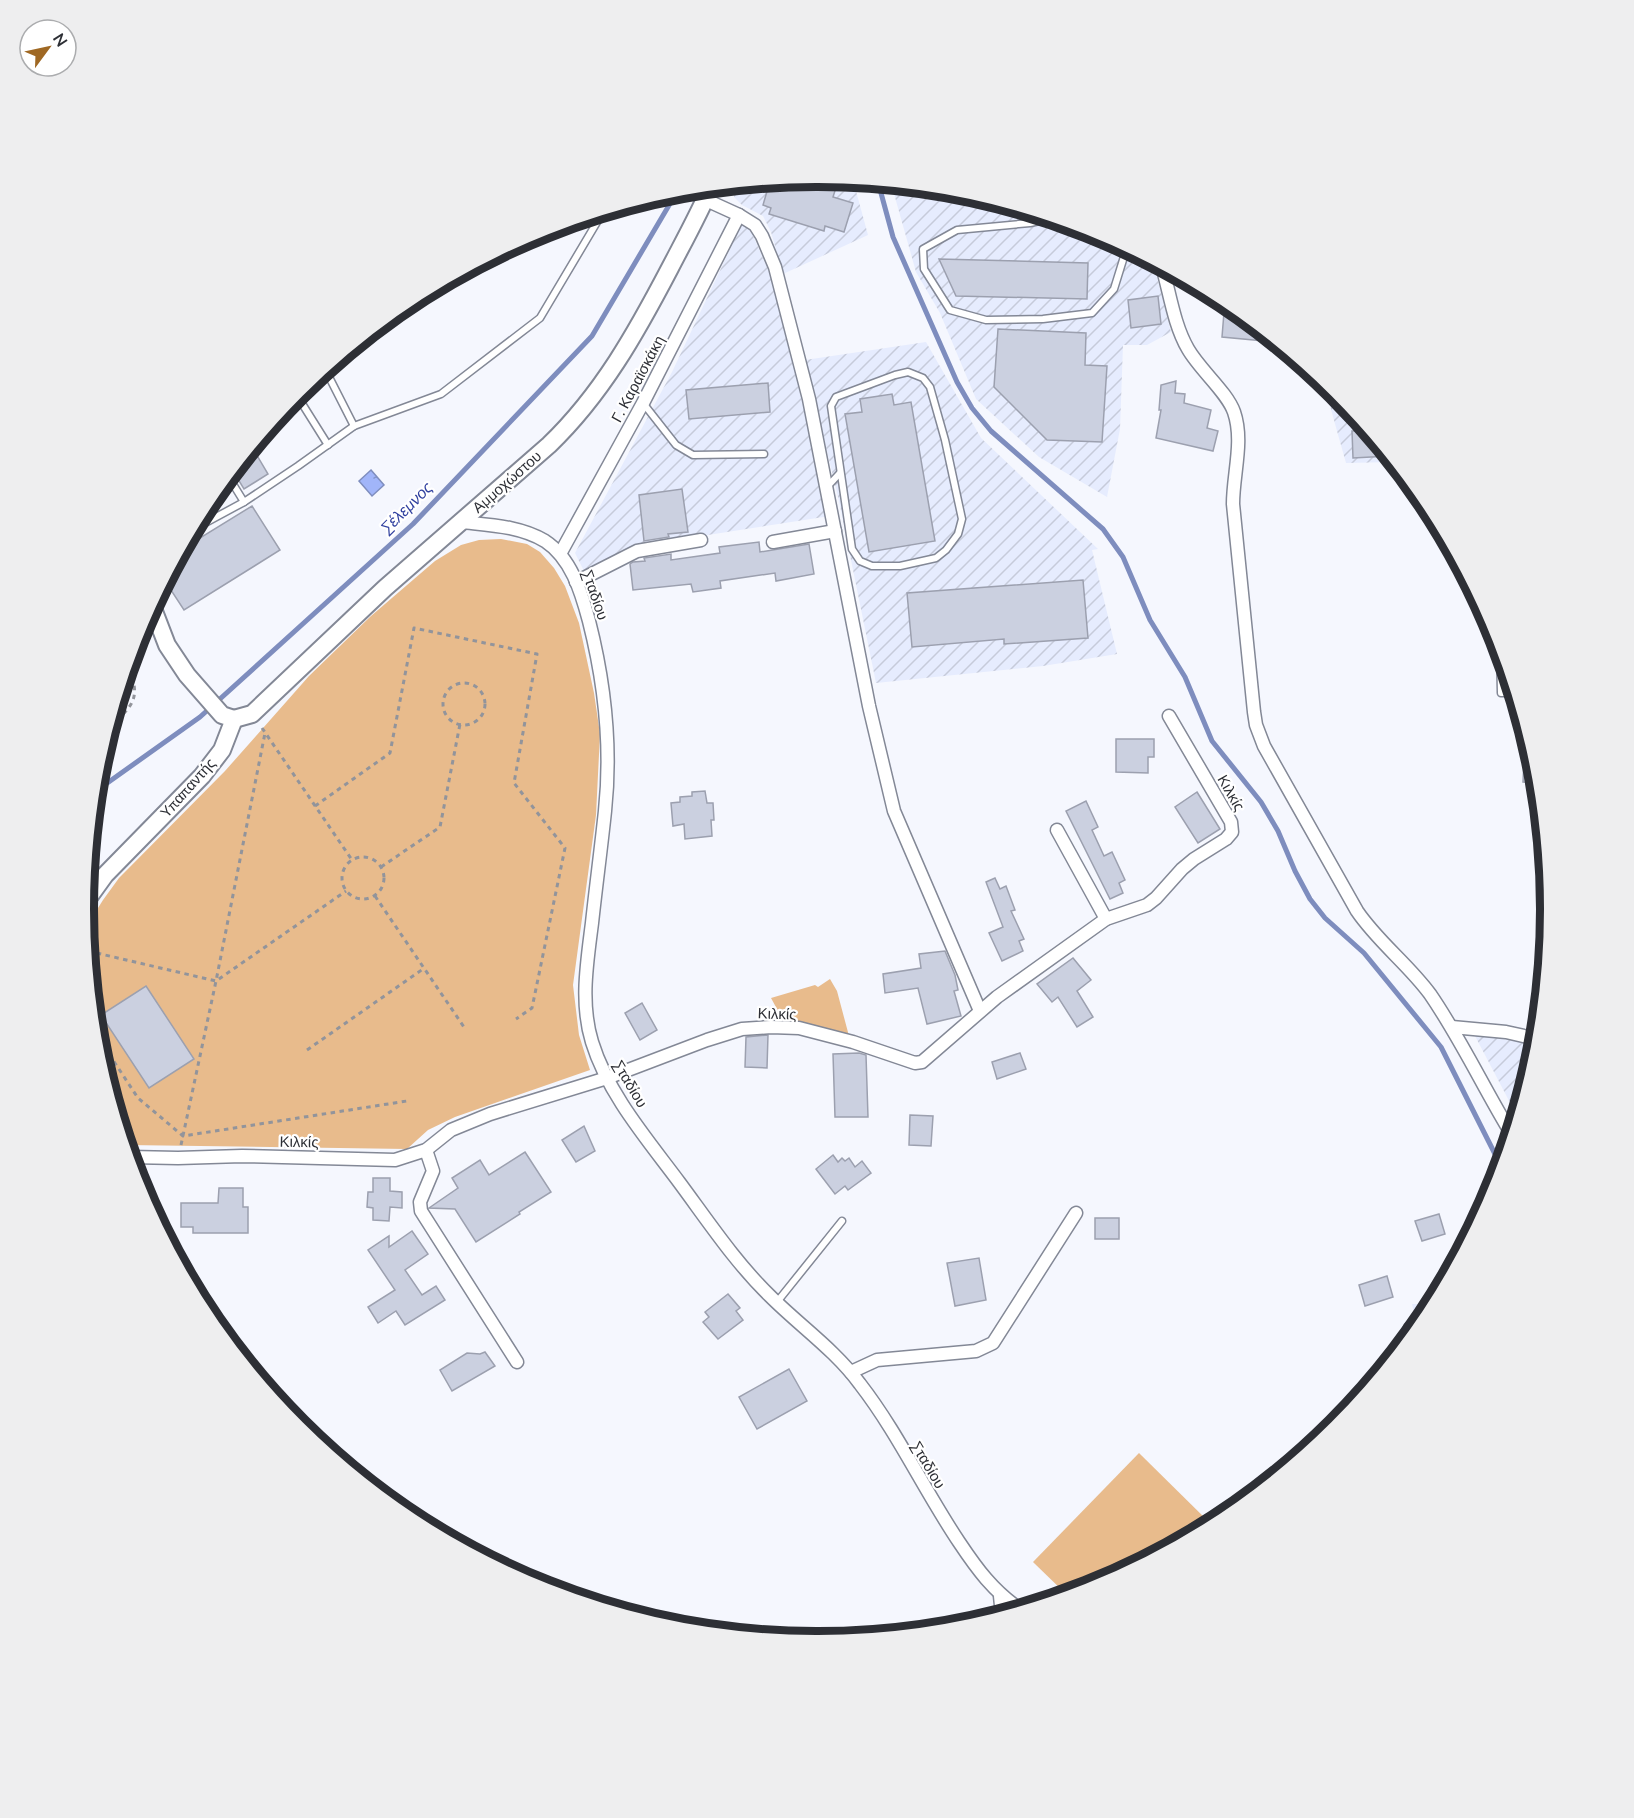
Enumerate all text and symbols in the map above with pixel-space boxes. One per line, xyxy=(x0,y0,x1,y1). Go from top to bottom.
north arrow xyxy=(18,18,78,78)
text: N xyxy=(47,29,72,51)
street label: Γ. Καραϊσκάκη xyxy=(607,332,669,426)
street label: Αμμοχώστου xyxy=(468,446,546,518)
water label: Σέλεμνος xyxy=(375,477,438,540)
street label: Σταδίου xyxy=(577,567,613,623)
street label: Υπαπαντής xyxy=(156,754,220,822)
street label: Κιλκίς xyxy=(1213,771,1249,815)
street label: Κιλκίς xyxy=(757,1003,797,1025)
street label: Σταδίου xyxy=(608,1057,652,1111)
street label: Κιλκίς xyxy=(279,1132,319,1152)
street label: Σταδίου xyxy=(906,1438,950,1492)

